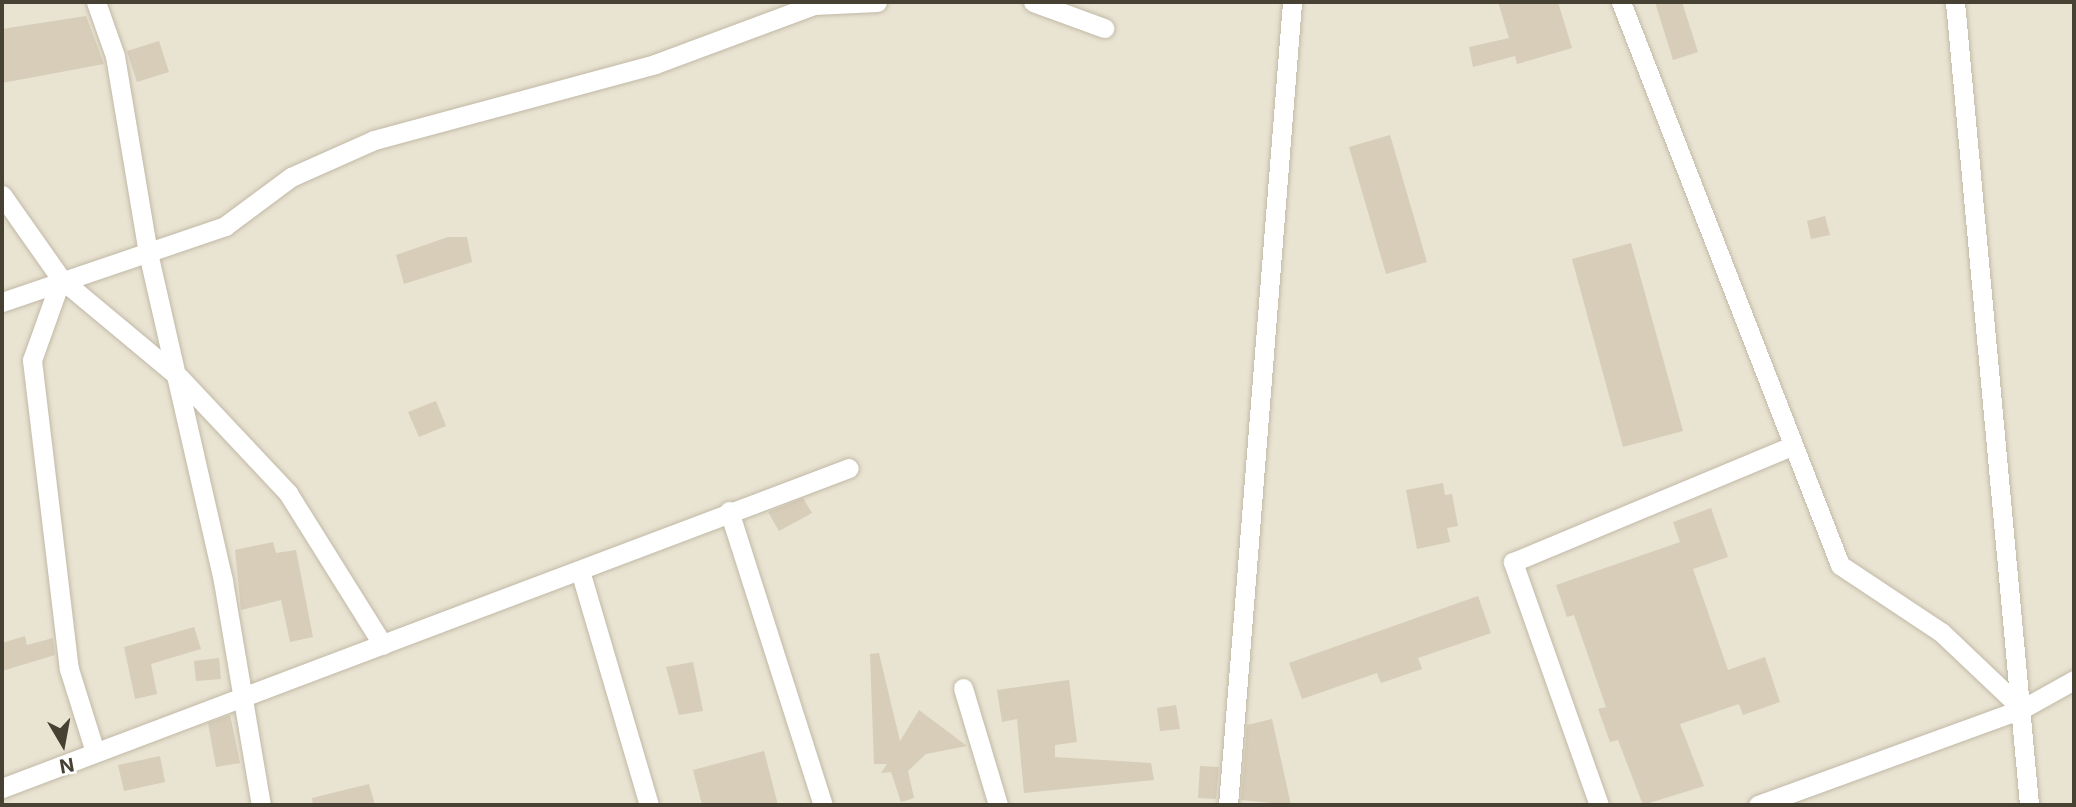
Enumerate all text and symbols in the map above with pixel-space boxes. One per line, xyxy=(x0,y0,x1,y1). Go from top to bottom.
north arrow xyxy=(28,709,98,779)
text: N xyxy=(58,753,76,778)

